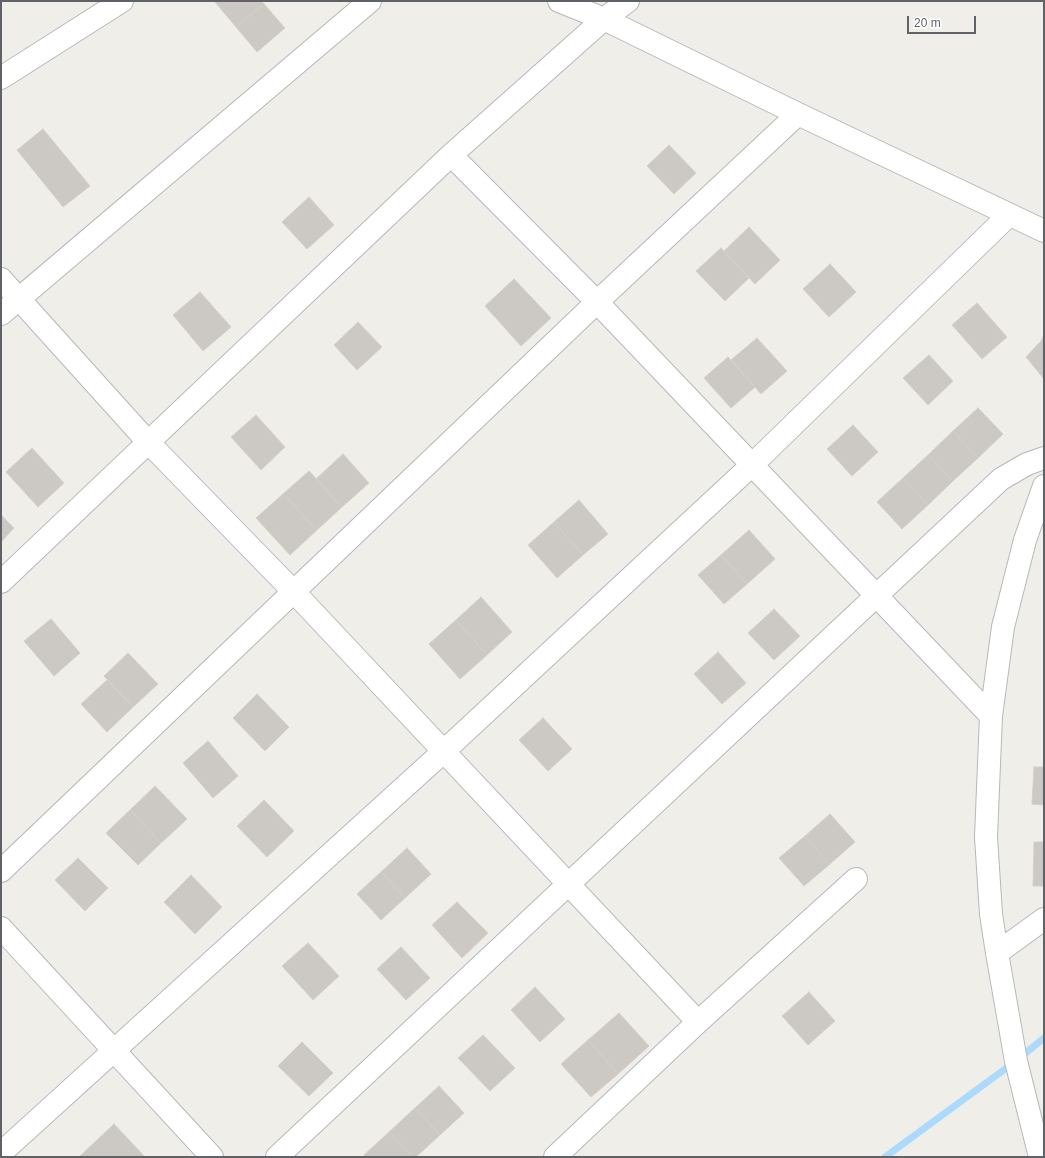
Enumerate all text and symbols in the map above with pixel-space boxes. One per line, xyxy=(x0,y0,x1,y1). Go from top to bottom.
scale bar xyxy=(909,8,978,34)
text: 20 m xyxy=(914,16,941,30)

